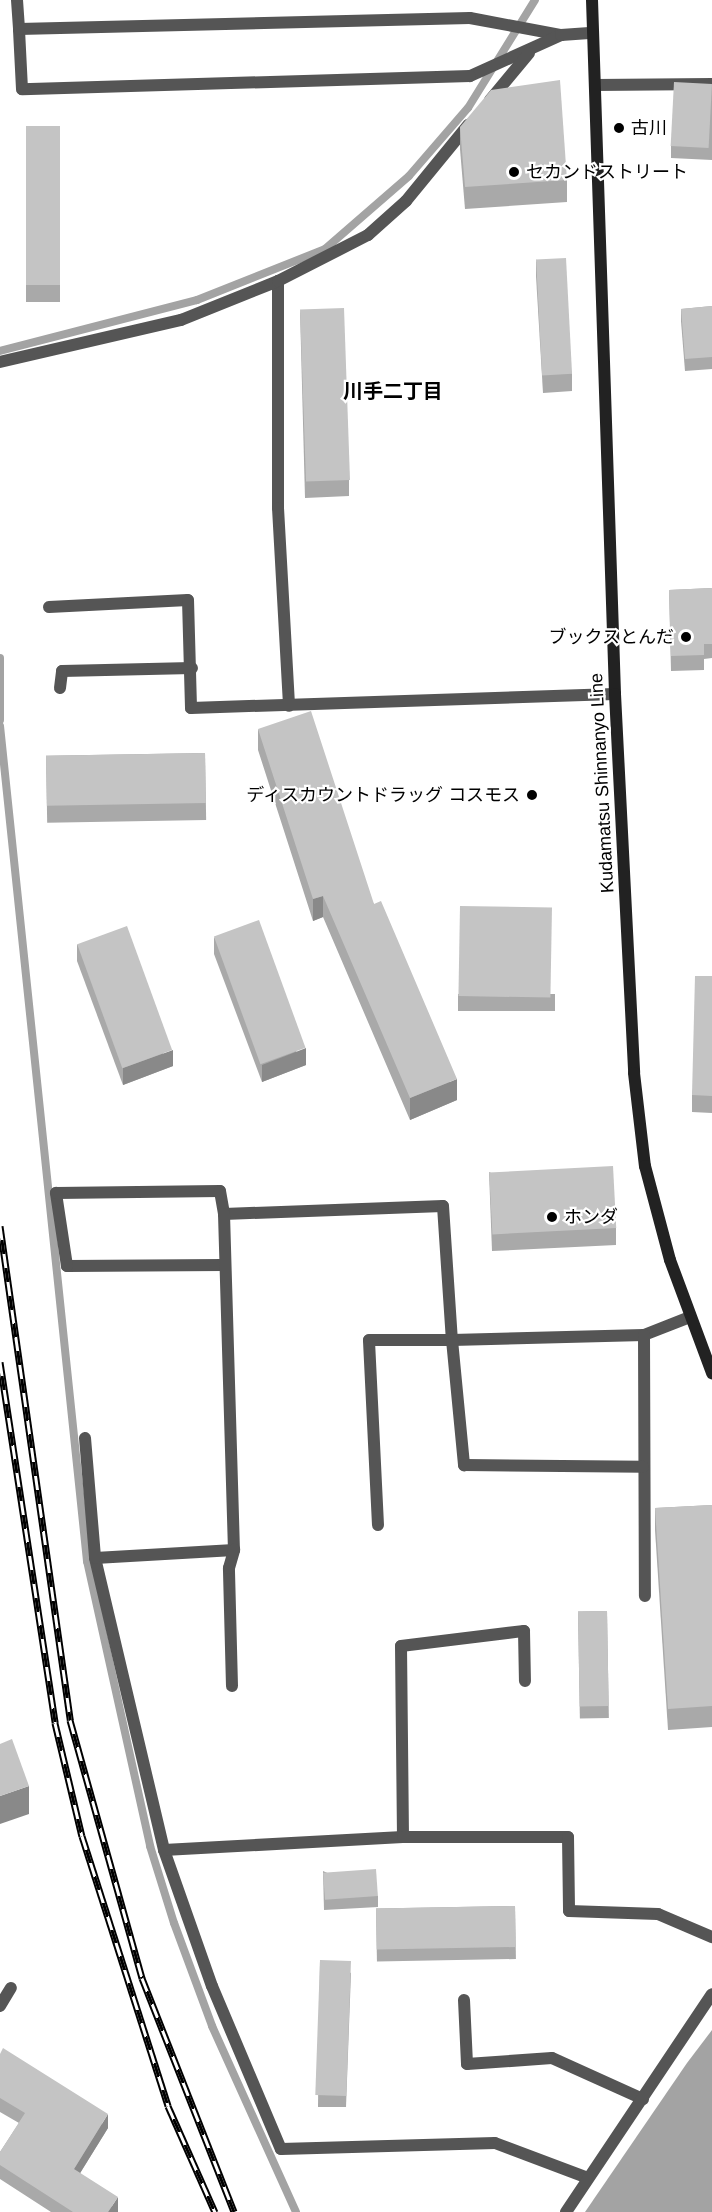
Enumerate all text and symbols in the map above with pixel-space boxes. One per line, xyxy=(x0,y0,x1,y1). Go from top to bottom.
place label: 古川 xyxy=(631,117,667,139)
marker: 古川 xyxy=(612,121,626,135)
place label: セカンドストリート xyxy=(526,161,688,183)
marker: セカンドストリート xyxy=(507,165,521,179)
district label: 川手二丁目 xyxy=(343,379,443,403)
place label: ブックスとんだ xyxy=(548,626,674,648)
marker: ブックスとんだ xyxy=(679,630,693,644)
street label: Kudamatsu Shinnanyo Line xyxy=(585,673,619,893)
place label: ディスカウントドラッグ コスモス xyxy=(245,784,520,806)
marker: ディスカウントドラッグ コスモス xyxy=(525,788,539,802)
place label: ホンダ xyxy=(564,1206,618,1228)
marker: ホンダ xyxy=(545,1210,559,1224)

